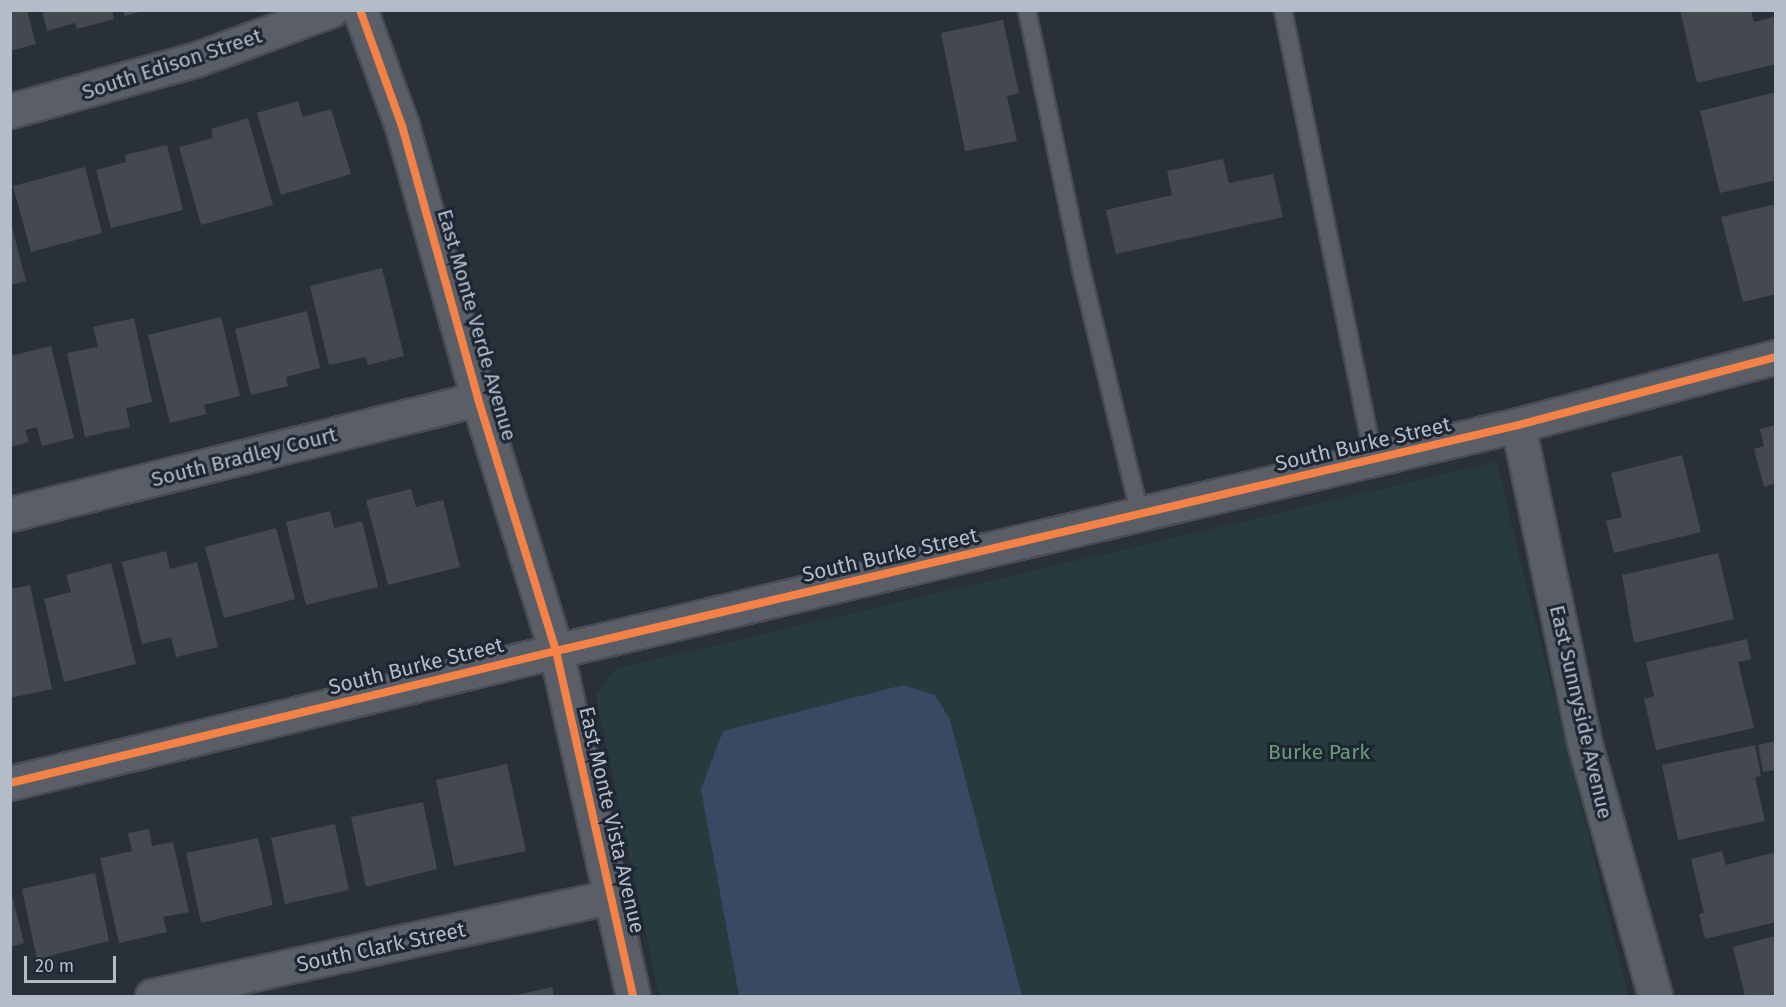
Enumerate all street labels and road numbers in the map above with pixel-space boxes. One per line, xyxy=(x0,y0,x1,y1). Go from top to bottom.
street label: South Edison Street xyxy=(79,23,265,105)
street label: East Monte Verde Avenue xyxy=(432,206,522,444)
street label: South Burke Street xyxy=(1273,412,1453,476)
street label: South Bradley Court xyxy=(149,422,339,492)
street label: South Burke Street xyxy=(800,523,980,587)
street label: East Sunnyside Avenue xyxy=(1544,603,1618,821)
street label: South Burke Street xyxy=(326,632,506,700)
street label: East Monte Vista Avenue xyxy=(574,704,650,936)
street label: South Clark Street xyxy=(294,917,468,977)

